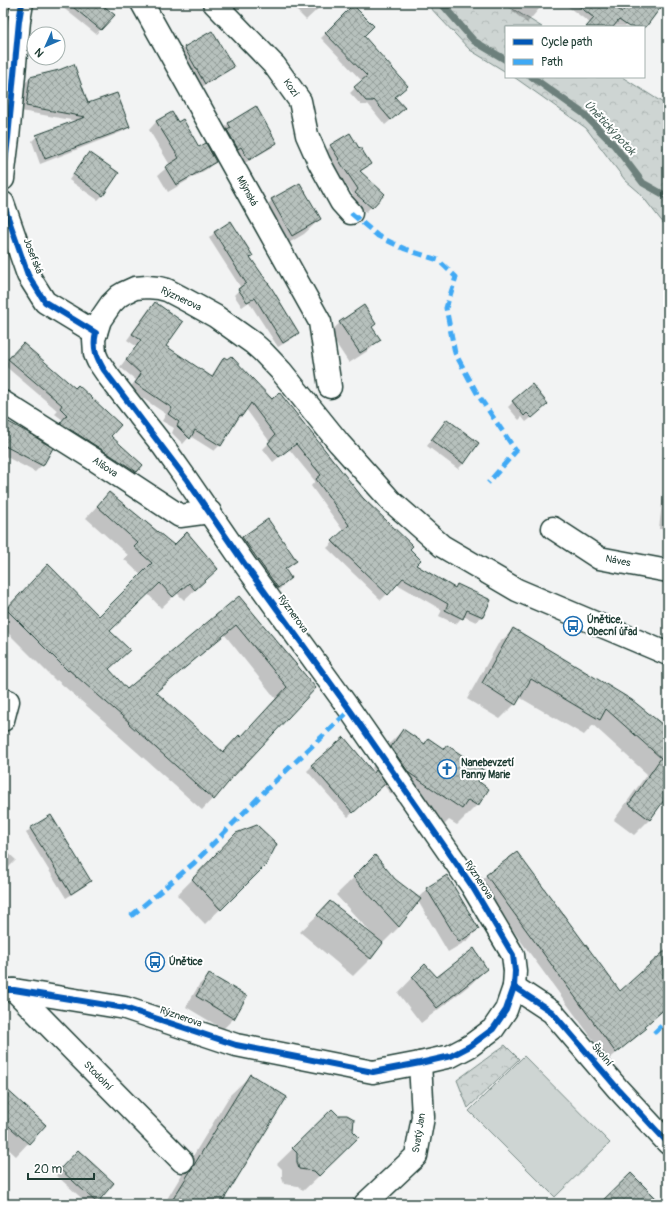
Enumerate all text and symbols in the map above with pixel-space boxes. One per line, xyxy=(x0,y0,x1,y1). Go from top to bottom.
north arrow xyxy=(26,26,66,66)
legend xyxy=(505,26,645,78)
text: Cycle path xyxy=(541,35,593,50)
text: N xyxy=(32,45,47,60)
text: Path xyxy=(541,55,563,70)
street label: Kozí xyxy=(281,77,302,100)
water label: Únětický potok xyxy=(582,98,639,159)
street label: Mlýnská xyxy=(234,174,260,208)
street label: Josefská xyxy=(21,237,45,276)
street label: Rýznerova xyxy=(159,284,204,314)
street label: Alšova xyxy=(90,454,120,480)
street label: Náves xyxy=(604,553,632,569)
street label: Rýznerova xyxy=(275,593,311,636)
place label: Únětice, Obecní úřad xyxy=(587,613,638,638)
bus stop icon: Únětice, Obecní úřad xyxy=(562,615,584,637)
place label: Nanebevzetí Panny Marie xyxy=(461,757,514,781)
church icon: Nanebevzetí Panny Marie xyxy=(436,758,458,780)
street label: Rýznerova xyxy=(462,858,496,902)
bus stop icon: Únětice xyxy=(144,951,166,973)
place label: Únětice xyxy=(169,955,204,968)
street label: Rýznerova xyxy=(158,1004,204,1030)
street label: Školní xyxy=(589,1040,617,1069)
street label: Stodolní xyxy=(81,1059,115,1093)
street label: Svatý Jan xyxy=(410,1112,428,1154)
scale bar xyxy=(28,1155,94,1181)
text: 20 m xyxy=(34,1162,63,1177)

